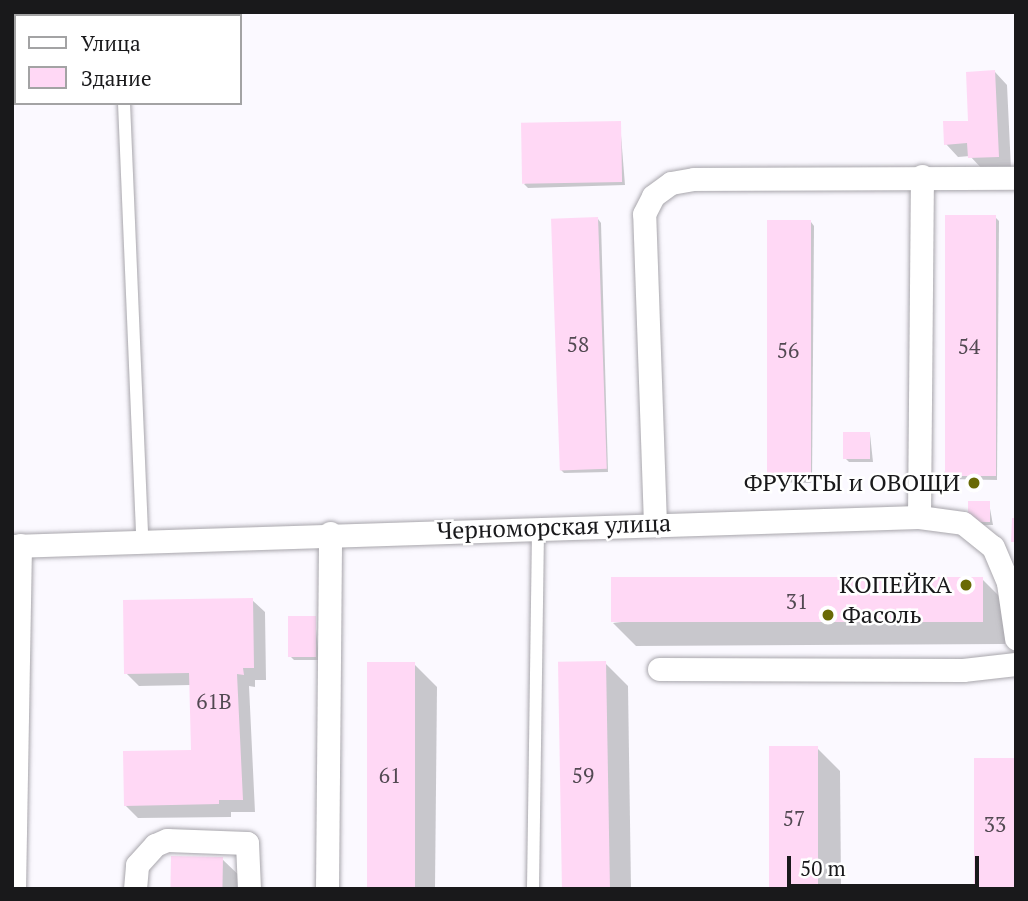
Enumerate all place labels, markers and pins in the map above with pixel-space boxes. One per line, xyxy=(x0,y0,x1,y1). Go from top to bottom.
place label: ФРУКТЫ и ОВОЩИ xyxy=(744,469,960,497)
marker: ФРУКТЫ и ОВОЩИ xyxy=(966,475,982,491)
place label: КОПЕЙКА xyxy=(839,571,952,599)
marker: КОПЕЙКА xyxy=(958,577,974,593)
place label: Фасоль xyxy=(842,601,922,629)
marker: Фасоль xyxy=(820,607,836,623)

